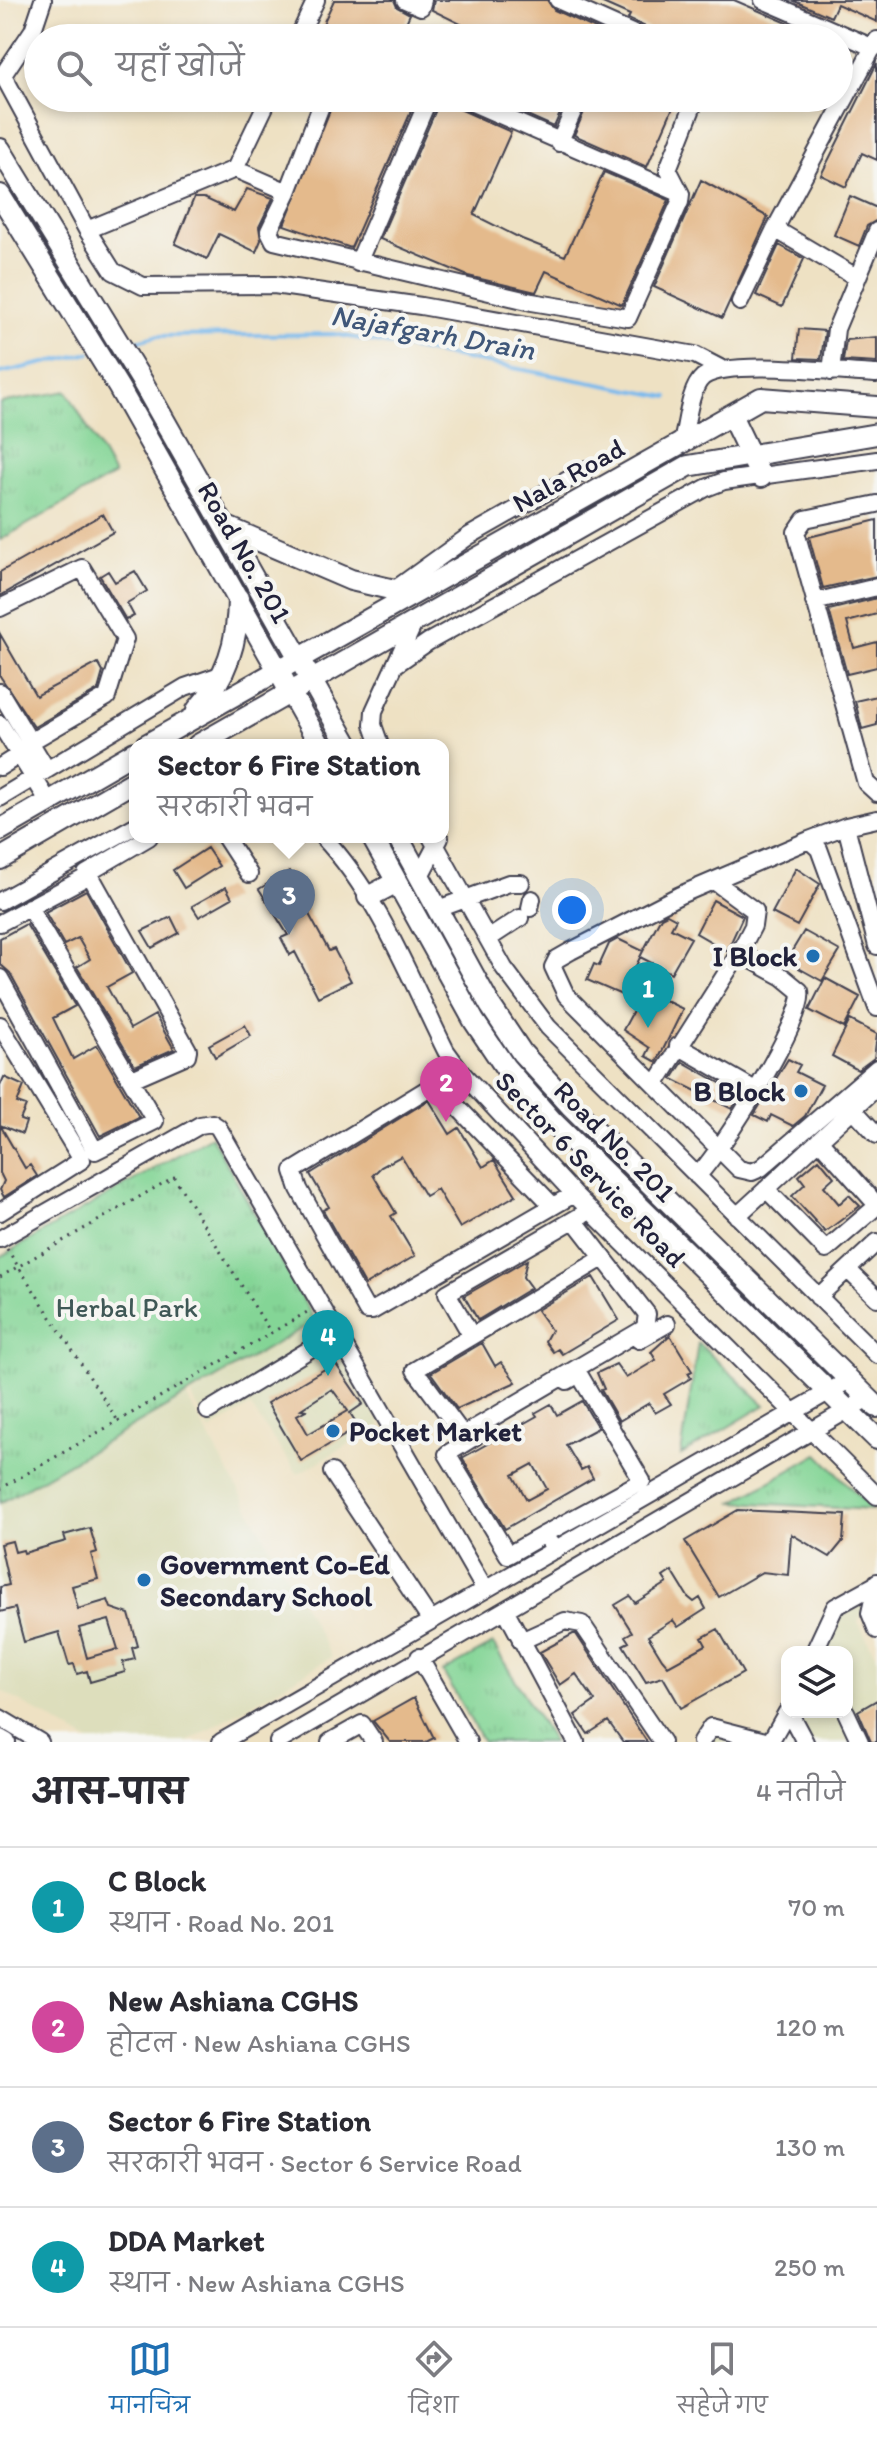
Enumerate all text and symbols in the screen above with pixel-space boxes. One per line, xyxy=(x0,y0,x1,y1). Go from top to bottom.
search box xyxy=(24,24,853,112)
icon: search xyxy=(52,46,96,90)
text: यहाँ खोजें xyxy=(116,47,244,84)
water label: Najafgarh Drain xyxy=(328,296,538,368)
street label: Nala Road xyxy=(506,430,630,520)
street label: Road No. 201 xyxy=(191,475,299,629)
popup xyxy=(129,739,449,843)
text: Sector 6 Fire Station xyxy=(157,746,421,783)
text: सरकारी भवन xyxy=(157,791,312,823)
pin: 3 xyxy=(263,869,315,935)
your location xyxy=(552,890,592,930)
place label: I Block xyxy=(713,939,798,973)
marker: I Block xyxy=(804,947,822,965)
pin: 1 xyxy=(622,962,674,1028)
pin: 2 xyxy=(420,1056,472,1122)
street label: Sector 6 Service Road xyxy=(489,1064,694,1275)
street label: Road No. 201 xyxy=(547,1073,683,1209)
place label: B Block xyxy=(693,1074,786,1108)
marker: B Block xyxy=(792,1082,810,1100)
park label: Herbal Park xyxy=(56,1290,198,1324)
pin: 4 xyxy=(302,1310,354,1376)
place label: Pocket Market xyxy=(349,1414,522,1448)
marker: Pocket Market xyxy=(324,1422,342,1440)
place label: Government Co-Ed Secondary School xyxy=(160,1547,390,1613)
marker: Government Co-Ed Secondary School xyxy=(135,1571,153,1589)
map controls xyxy=(781,1646,853,1718)
button: layers xyxy=(781,1646,853,1718)
text: आस-पास xyxy=(32,1771,187,1812)
text: 4 नतीजे xyxy=(756,1776,845,1808)
text: C Block xyxy=(108,1862,206,1899)
text: 1 xyxy=(52,1891,64,1923)
text: 70 m xyxy=(788,1891,845,1923)
text: स्थान · Road No. 201 xyxy=(108,1907,334,1939)
text: New Ashiana CGHS xyxy=(108,1982,358,2019)
text: 2 xyxy=(51,2011,65,2043)
text: 120 m xyxy=(776,2011,845,2043)
text: होटल · New Ashiana CGHS xyxy=(108,2027,411,2059)
text: Sector 6 Fire Station xyxy=(108,2102,371,2139)
text: 3 xyxy=(51,2131,65,2163)
text: 130 m xyxy=(775,2131,845,2163)
text: सरकारी भवन · Sector 6 Service Road xyxy=(108,2147,522,2179)
text: DDA Market xyxy=(108,2222,265,2259)
text: 4 xyxy=(50,2251,66,2283)
text: 250 m xyxy=(774,2251,845,2283)
text: स्थान · New Ashiana CGHS xyxy=(108,2267,405,2299)
tab: मानचित्र xyxy=(109,2337,190,2430)
tab: दिशा xyxy=(409,2337,458,2430)
tab: सहेजे गए xyxy=(677,2337,768,2430)

